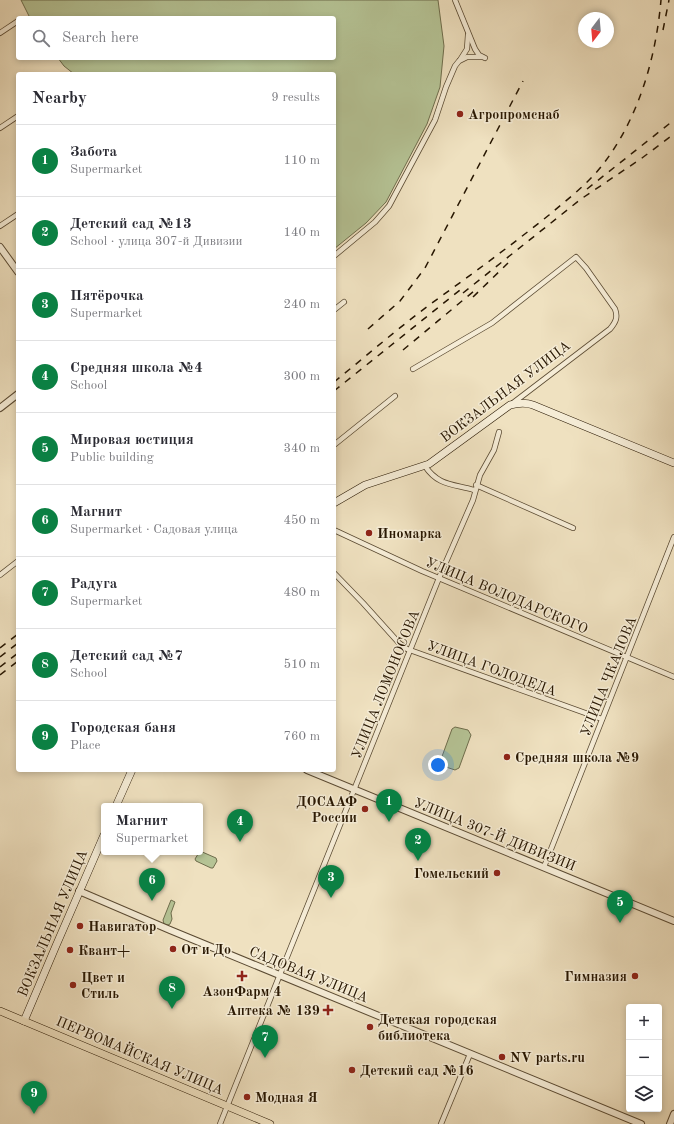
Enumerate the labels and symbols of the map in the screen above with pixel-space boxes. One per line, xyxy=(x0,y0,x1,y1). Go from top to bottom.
north arrow xyxy=(578,12,614,48)
place label: Агропромснаб xyxy=(468,108,560,122)
marker: Агропромснаб xyxy=(455,109,465,119)
street label: ВОКЗАЛЬНАЯ УЛИЦА xyxy=(438,338,573,445)
place label: Иномарка xyxy=(377,527,442,541)
marker: Иномарка xyxy=(364,528,374,538)
street label: УЛИЦА ВОЛОДАРСКОГО xyxy=(423,555,590,637)
street label: УЛИЦА ЛОМОНОСОВА xyxy=(350,608,422,761)
street label: УЛИЦА ЧКАЛОВА xyxy=(578,614,640,738)
street label: УЛИЦА ГОЛОДЕДА xyxy=(425,639,559,699)
place label: Средняя школа №9 xyxy=(515,751,639,765)
marker: Средняя школа №9 xyxy=(502,752,512,762)
your location xyxy=(428,755,448,775)
pin: 1 xyxy=(376,789,402,822)
street label: УЛИЦА 307-Й ДИВИЗИИ xyxy=(412,792,579,874)
place label: ДОСААФ России xyxy=(296,795,357,825)
marker: ДОСААФ России xyxy=(360,804,370,814)
pin: 4 xyxy=(227,809,253,842)
pin: 2 xyxy=(405,828,431,861)
street label: ВОКЗАЛЬНАЯ УЛИЦА xyxy=(16,847,90,999)
pin: 3 xyxy=(318,865,344,898)
place label: Гомельский xyxy=(414,867,489,881)
pin: 6 xyxy=(139,868,165,901)
marker: Гомельский xyxy=(492,868,502,878)
pin: 5 xyxy=(607,890,633,923)
place label: Навигатор xyxy=(88,920,156,934)
marker: Навигатор xyxy=(75,921,85,931)
place label: От и До xyxy=(181,943,231,957)
place label: Квант+ xyxy=(78,944,130,958)
marker: От и До xyxy=(168,944,178,954)
marker: Квант+ xyxy=(65,945,75,955)
street label: САДОВАЯ УЛИЦА xyxy=(247,945,370,1005)
place label: Гимназия xyxy=(564,970,627,984)
place label: Цвет и Стиль xyxy=(81,971,125,1001)
marker: АзонФарм 4 xyxy=(237,971,247,981)
marker: Гимназия xyxy=(630,971,640,981)
pin: 8 xyxy=(159,976,185,1009)
marker: Цвет и Стиль xyxy=(68,980,78,990)
place label: АзонФарм 4 xyxy=(202,985,282,999)
place label: Аптека № 139 xyxy=(227,1004,320,1018)
marker: Аптека № 139 xyxy=(323,1005,333,1015)
street label: ПЕРВОМАЙСКАЯ УЛИЦА xyxy=(54,1011,227,1098)
place label: Детская городская библиотека xyxy=(378,1013,497,1043)
marker: Детская городская библиотека xyxy=(365,1022,375,1032)
pin: 7 xyxy=(252,1025,278,1058)
place label: NV parts.ru xyxy=(510,1051,585,1065)
marker: NV parts.ru xyxy=(497,1052,507,1062)
place label: Детский сад №16 xyxy=(360,1064,474,1078)
marker: Детский сад №16 xyxy=(347,1065,357,1075)
pin: 9 xyxy=(21,1081,47,1114)
place label: Модная Я xyxy=(255,1091,318,1105)
marker: Модная Я xyxy=(242,1092,252,1102)

